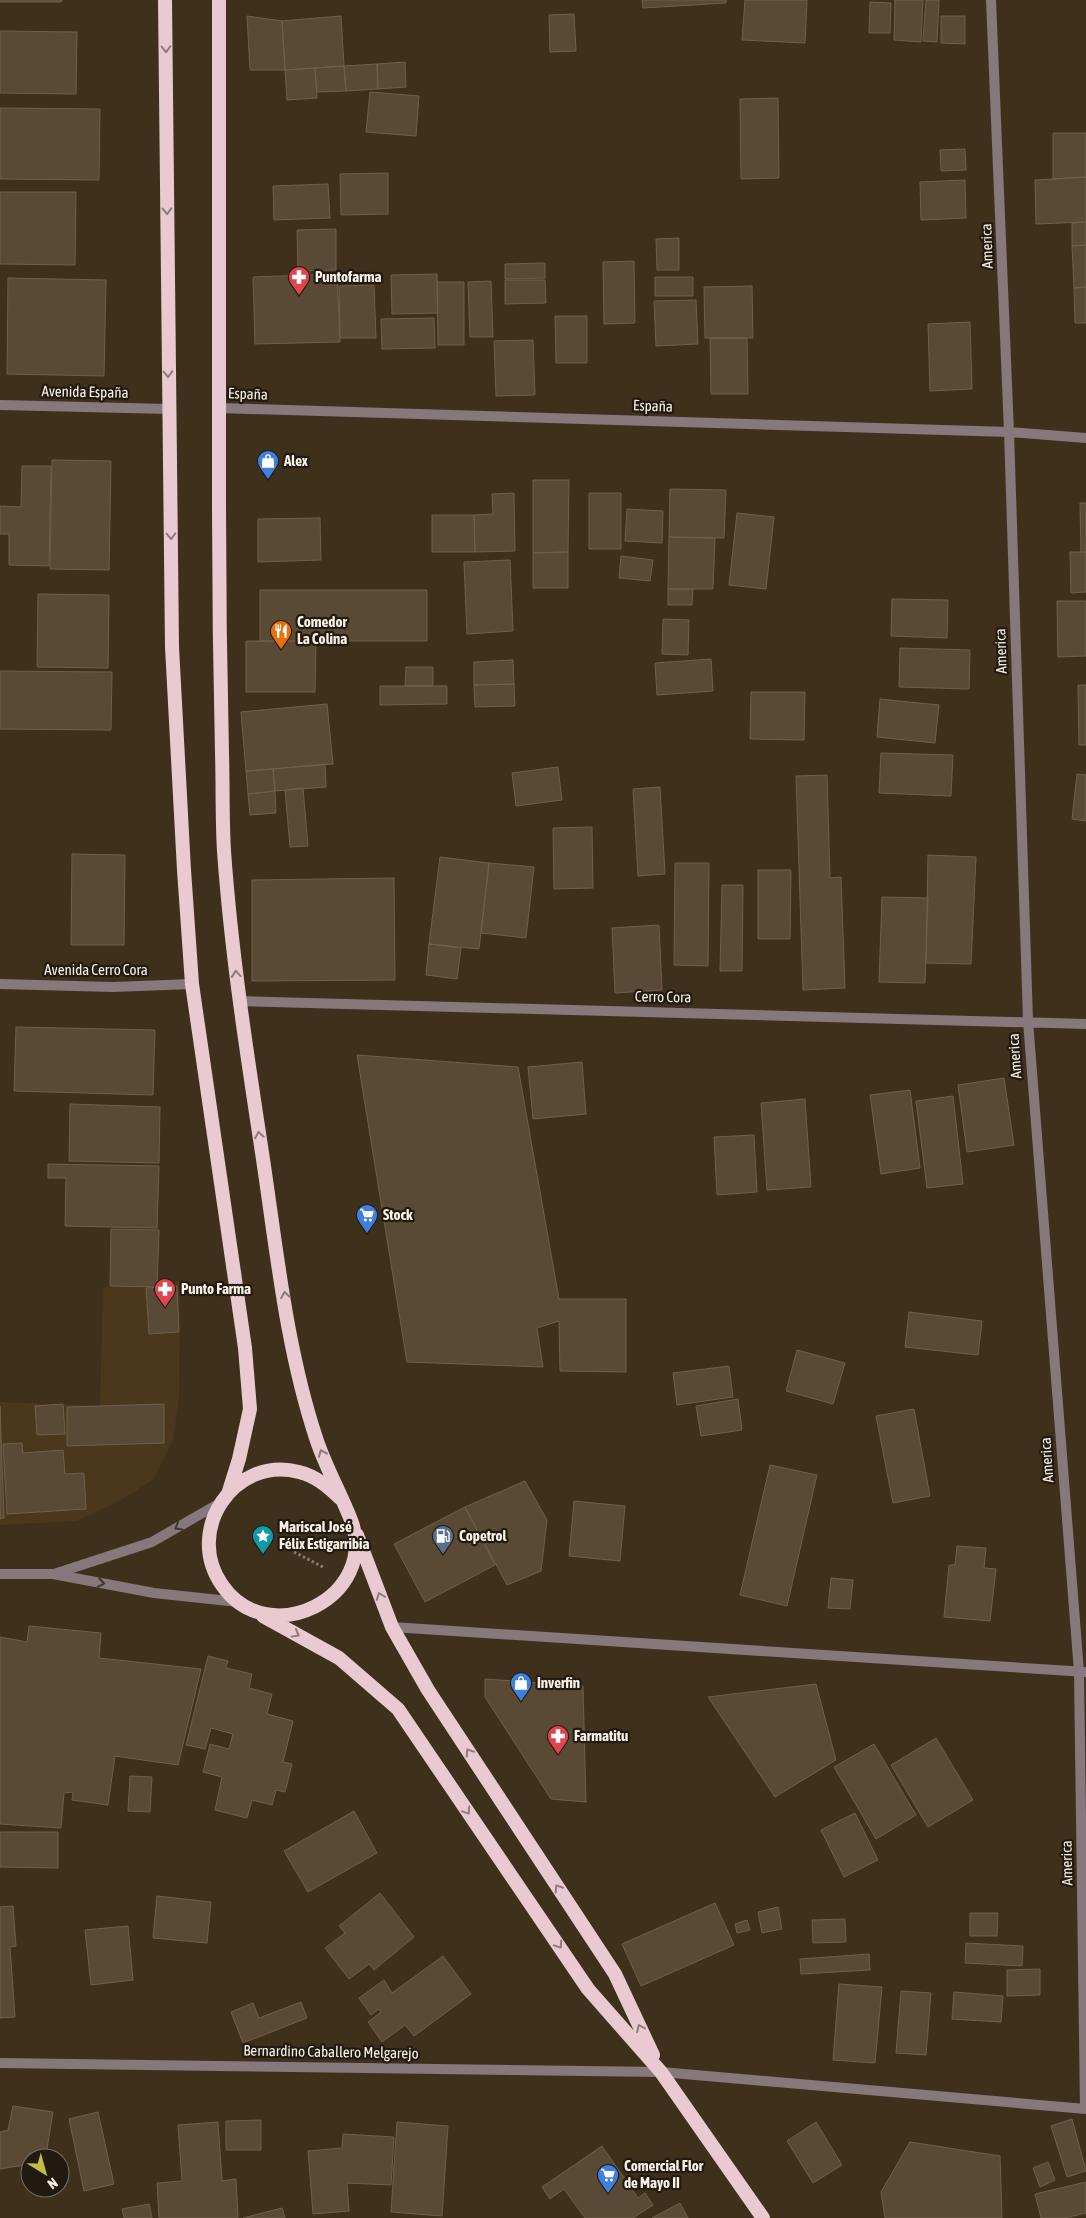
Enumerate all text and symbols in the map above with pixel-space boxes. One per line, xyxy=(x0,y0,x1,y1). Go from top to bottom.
one-way arrow xyxy=(161,45,171,53)
one-way arrow xyxy=(162,208,172,215)
street label: America xyxy=(977,223,996,269)
pharmacy icon: Puntofarma xyxy=(287,265,311,296)
place label: Puntofarma xyxy=(315,268,381,285)
one-way arrow xyxy=(163,370,174,378)
street label: Avenida España xyxy=(41,382,129,401)
street label: España xyxy=(228,384,268,403)
street label: España xyxy=(633,396,673,415)
shop icon: Alex xyxy=(256,449,280,480)
place label: Alex xyxy=(283,452,308,469)
one-way arrow xyxy=(166,532,176,540)
place label: Comedor La Colina xyxy=(297,613,347,647)
restaurant icon: Comedor La Colina xyxy=(269,619,293,650)
street label: America xyxy=(991,628,1010,674)
street label: Avenida Cerro Cora xyxy=(44,961,148,978)
one-way arrow xyxy=(231,970,242,978)
street label: Cerro Cora xyxy=(635,988,691,1005)
street label: America xyxy=(1004,1033,1025,1079)
one-way arrow xyxy=(255,1130,265,1139)
supermarket icon: Stock xyxy=(355,1203,379,1234)
place label: Stock xyxy=(383,1206,413,1223)
pharmacy icon: Punto Farma xyxy=(153,1277,177,1308)
place label: Punto Farma xyxy=(181,1280,251,1297)
one-way arrow xyxy=(280,1291,290,1300)
street label: America xyxy=(1036,1437,1057,1483)
one-way arrow xyxy=(318,1449,328,1458)
place label: Mariscal José Félix Estigarribia xyxy=(279,1518,370,1552)
one-way arrow xyxy=(174,1521,183,1531)
place icon: Mariscal José Félix Estigarribia xyxy=(251,1524,275,1555)
fuel station icon: Copetrol xyxy=(431,1524,455,1555)
place label: Copetrol xyxy=(459,1527,508,1544)
one-way arrow xyxy=(96,1577,105,1587)
one-way arrow xyxy=(376,1592,386,1601)
one-way arrow xyxy=(291,1628,300,1638)
shop icon: Inverfin xyxy=(509,1671,533,1702)
place label: Inverfin xyxy=(537,1674,580,1691)
pharmacy icon: Farmatitu xyxy=(546,1724,570,1755)
place label: Farmatitu xyxy=(574,1727,628,1744)
one-way arrow xyxy=(466,1748,475,1758)
one-way arrow xyxy=(461,1805,470,1815)
street label: America xyxy=(1058,1840,1075,1886)
one-way arrow xyxy=(555,1884,564,1893)
one-way arrow xyxy=(553,1939,562,1949)
one-way arrow xyxy=(636,2024,646,2033)
street label: Bernardino Caballero Melgarejo xyxy=(243,2041,419,2062)
north arrow xyxy=(20,2148,70,2198)
place label: Comercial Flor de Mayo II xyxy=(624,2157,704,2191)
supermarket icon: Comercial Flor de Mayo II xyxy=(596,2163,620,2194)
text: N xyxy=(45,2175,61,2192)

